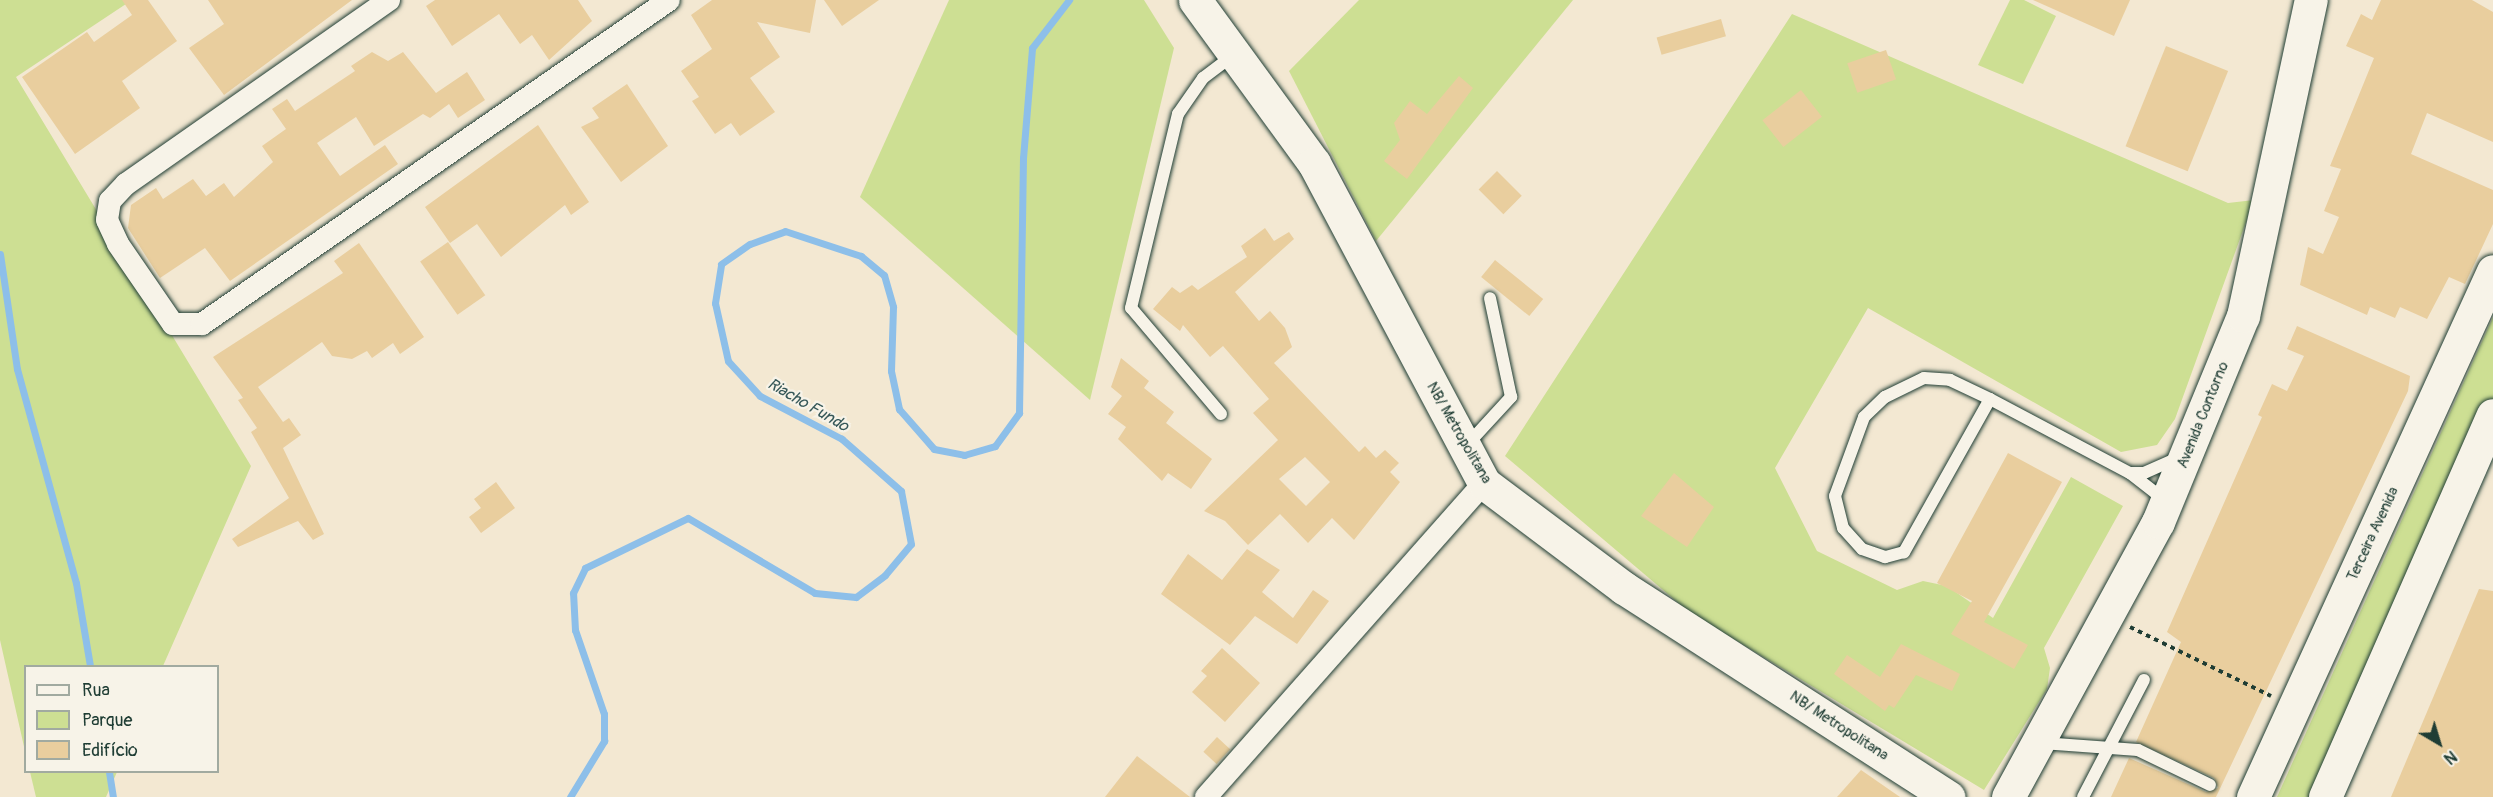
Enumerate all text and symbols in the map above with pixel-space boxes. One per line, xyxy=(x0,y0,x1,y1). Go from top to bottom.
street label: Avenida Contorno xyxy=(2173,359,2233,471)
water label: Riacho Fundo xyxy=(764,374,852,436)
street label: NB/ Metropolitana xyxy=(1423,379,1495,487)
street label: Terceira Avenida xyxy=(2343,484,2403,584)
legend xyxy=(24,665,219,773)
text: Rua xyxy=(82,679,110,702)
street label: NB/ Metropolitana xyxy=(1786,687,1892,765)
text: Parque xyxy=(82,709,132,732)
north arrow xyxy=(2409,713,2469,773)
text: Edifício xyxy=(82,739,138,762)
text: N xyxy=(2440,746,2461,768)

